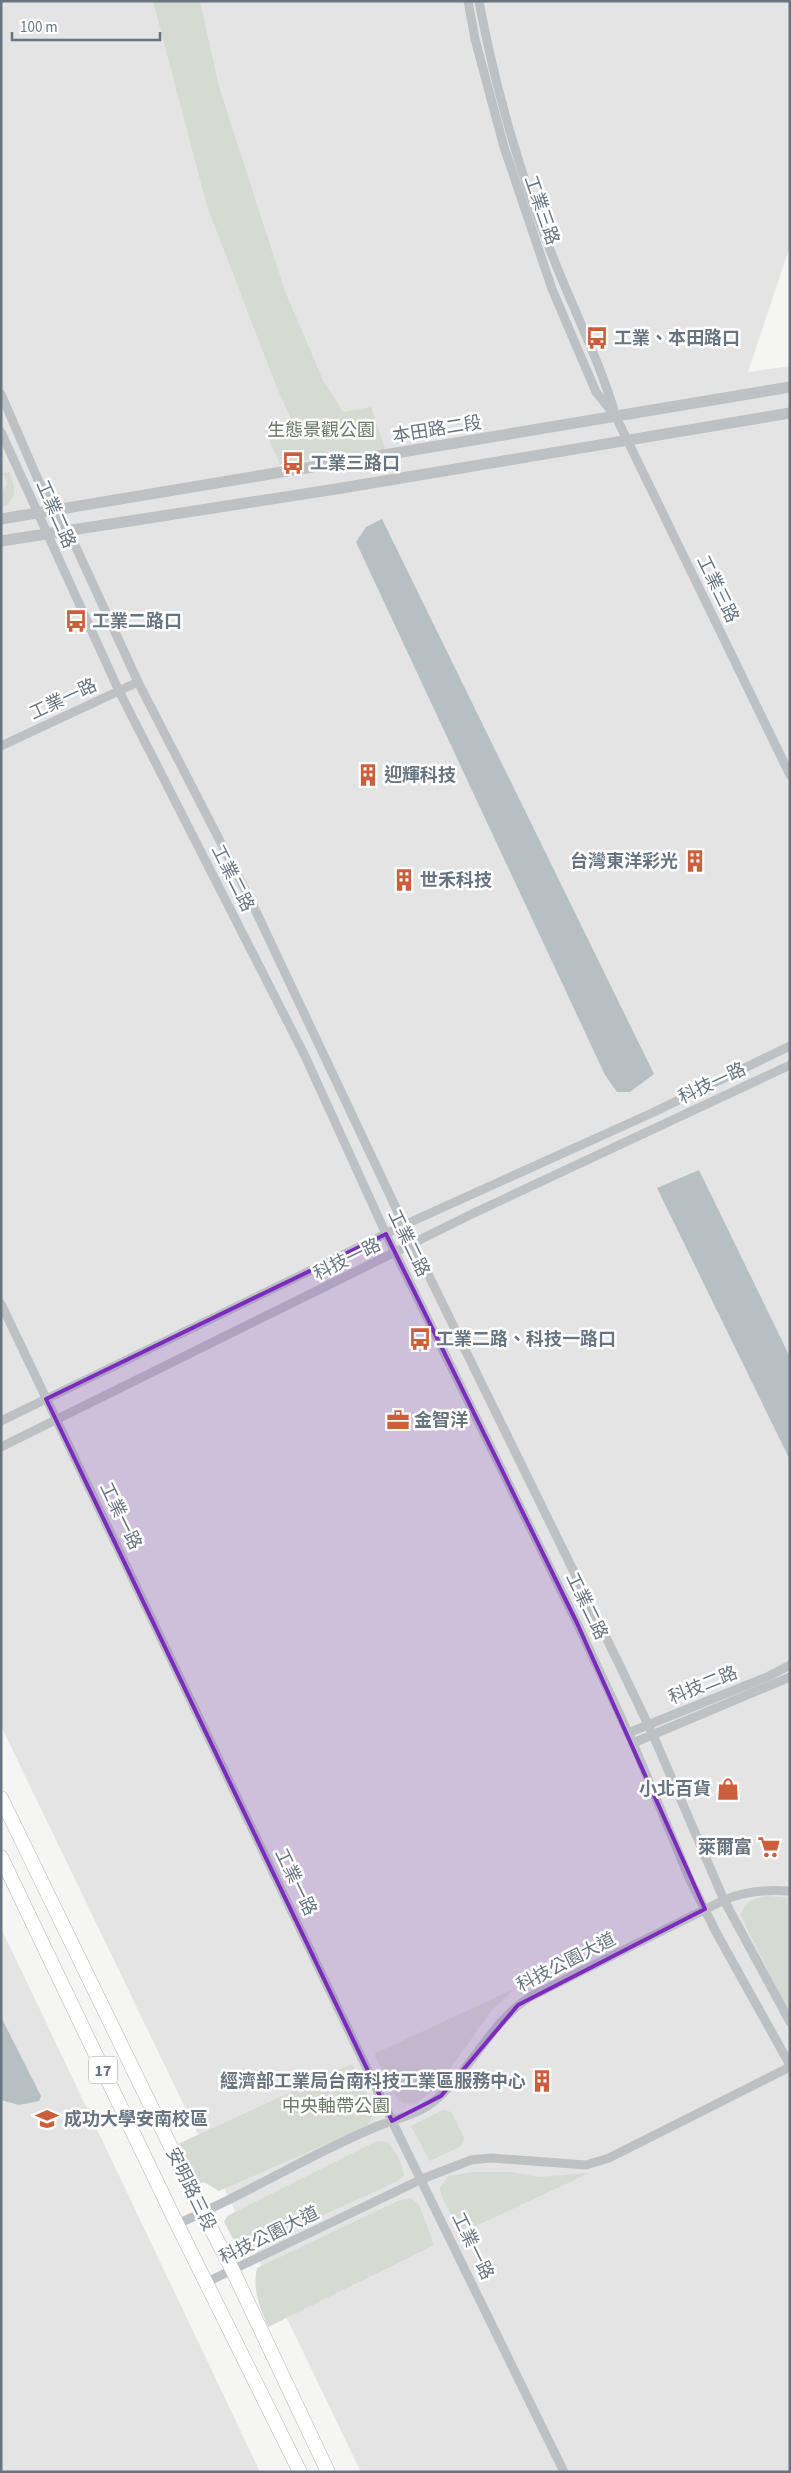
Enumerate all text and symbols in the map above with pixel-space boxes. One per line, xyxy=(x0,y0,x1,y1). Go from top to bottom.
scale bar xyxy=(12,10,160,42)
text: 100 m xyxy=(20,17,58,38)
street label: 工業三路 xyxy=(518,172,565,248)
bus stop icon: 工業、本田路口 xyxy=(584,325,610,351)
place label: 工業、本田路口 xyxy=(614,326,740,351)
street label: 本田路二段 xyxy=(391,410,483,449)
park label: 生態景觀公園 xyxy=(267,418,375,443)
bus stop icon: 工業三路口 xyxy=(280,450,306,476)
place label: 工業三路口 xyxy=(310,451,400,476)
street label: 工業二路 xyxy=(29,476,82,552)
street label: 工業三路 xyxy=(691,551,745,627)
bus stop icon: 工業二路口 xyxy=(63,608,89,634)
place label: 工業二路口 xyxy=(92,609,182,634)
street label: 工業一路 xyxy=(25,673,101,726)
building icon: 迎輝科技 xyxy=(355,762,381,788)
place label: 迎輝科技 xyxy=(384,763,456,788)
street label: 工業二路 xyxy=(205,840,260,916)
building icon: 台灣東洋彩光 xyxy=(682,848,708,874)
place label: 台灣東洋彩光 xyxy=(570,849,678,874)
building icon: 世禾科技 xyxy=(391,867,417,893)
place label: 世禾科技 xyxy=(420,868,492,893)
street label: 科技一路 xyxy=(674,1057,750,1110)
street label: 工業二路 xyxy=(382,1205,436,1281)
street label: 科技一路 xyxy=(309,1232,385,1286)
bus stop icon: 工業二路、科技一路口 xyxy=(407,1326,433,1352)
place label: 工業二路、科技一路口 xyxy=(436,1327,616,1352)
office icon: 金智洋 xyxy=(385,1407,411,1433)
place label: 金智洋 xyxy=(414,1408,468,1433)
street label: 工業一路 xyxy=(94,1478,148,1554)
street label: 工業二路 xyxy=(560,1568,614,1644)
street label: 科技二路 xyxy=(665,1660,741,1711)
shop icon: 小北百貨 xyxy=(715,1776,741,1802)
place label: 小北百貨 xyxy=(639,1777,711,1802)
supermarket icon: 萊爾富 xyxy=(756,1834,782,1860)
place label: 萊爾富 xyxy=(698,1835,752,1860)
street label: 工業一路 xyxy=(269,1844,323,1920)
street label: 科技公園大道 xyxy=(512,1927,620,1998)
road number: 17 xyxy=(89,2056,117,2084)
building icon: 經濟部工業局台南科技工業區服務中心 xyxy=(529,2068,555,2094)
place label: 經濟部工業局台南科技工業區服務中心 xyxy=(220,2069,526,2094)
park label: 中央軸帶公園 xyxy=(282,2094,390,2119)
school or university icon: 成功大學安南校區 xyxy=(34,2106,60,2132)
place label: 成功大學安南校區 xyxy=(64,2107,208,2132)
street label: 安明路三段 xyxy=(160,2143,222,2235)
street label: 科技公園大道 xyxy=(215,2201,323,2270)
street label: 工業一路 xyxy=(446,2208,500,2284)

